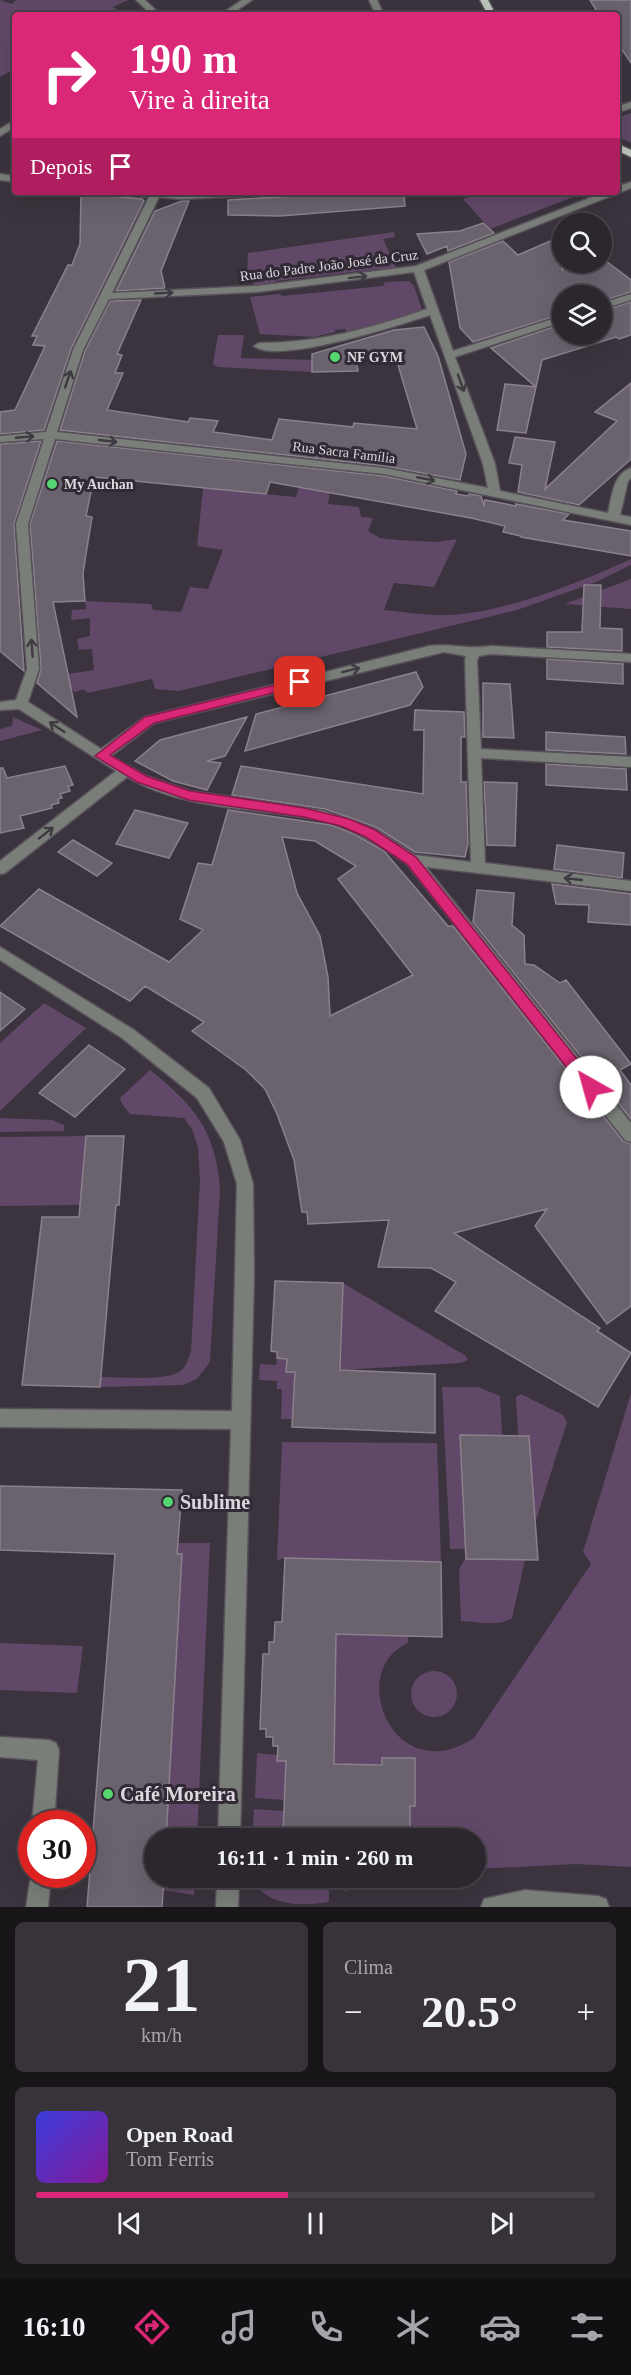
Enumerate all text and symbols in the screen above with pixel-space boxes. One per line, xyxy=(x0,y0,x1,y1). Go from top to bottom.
icon: right xyxy=(30,36,108,114)
text: 190 m xyxy=(129,36,238,82)
text: Vire à direita xyxy=(129,85,270,115)
icon: arrive xyxy=(104,150,137,183)
text: Depois xyxy=(30,154,92,179)
map controls xyxy=(552,213,612,345)
button: search xyxy=(552,213,612,273)
street label: Rua do Padre João José da Cruz xyxy=(239,247,419,284)
one-way arrow xyxy=(348,271,367,282)
button: layers xyxy=(552,285,612,345)
one-way arrow xyxy=(153,288,173,299)
marker: NF GYM xyxy=(328,350,342,364)
place label: NF GYM xyxy=(347,350,403,365)
one-way arrow xyxy=(64,370,75,389)
one-way arrow xyxy=(456,373,467,392)
one-way arrow xyxy=(14,431,34,442)
one-way arrow xyxy=(97,436,117,447)
street label: Rua Sacra Família xyxy=(292,439,397,466)
one-way arrow xyxy=(416,474,436,485)
marker: My Auchan xyxy=(45,477,59,491)
place label: My Auchan xyxy=(64,477,134,492)
one-way arrow xyxy=(26,638,37,658)
pin xyxy=(274,656,325,707)
one-way arrow xyxy=(341,663,360,675)
icon: arrive xyxy=(283,665,316,698)
one-way arrow xyxy=(49,721,66,733)
one-way arrow xyxy=(38,827,54,840)
one-way arrow xyxy=(563,873,583,884)
position arrow xyxy=(559,1055,623,1119)
place label: Sublime xyxy=(180,1491,250,1513)
marker: Sublime xyxy=(161,1495,175,1509)
place label: Café Moreira xyxy=(120,1783,236,1805)
marker: Café Moreira xyxy=(101,1787,115,1801)
speed limit sign: 30 xyxy=(18,1810,96,1888)
text: 16:11 · 1 min · 260 m xyxy=(217,1845,413,1870)
text: 21 xyxy=(123,1941,201,2028)
text: Clima xyxy=(344,1956,393,1978)
text: 20.5° xyxy=(421,1987,518,2037)
text: − xyxy=(344,1994,363,2030)
text: + xyxy=(576,1994,595,2030)
text: km/h xyxy=(141,2024,182,2046)
text: Open Road xyxy=(126,2122,233,2147)
text: Tom Ferris xyxy=(126,2148,214,2170)
icon: previous xyxy=(113,2207,146,2240)
icon: pause xyxy=(299,2207,332,2240)
icon: next xyxy=(485,2207,518,2240)
icon: directions xyxy=(131,2306,173,2348)
icon: music xyxy=(218,2306,260,2348)
icon: phone xyxy=(305,2306,347,2348)
icon: climate xyxy=(392,2306,434,2348)
icon: car xyxy=(479,2306,521,2348)
icon: filters xyxy=(566,2306,608,2348)
text: 16:10 xyxy=(23,2312,86,2342)

